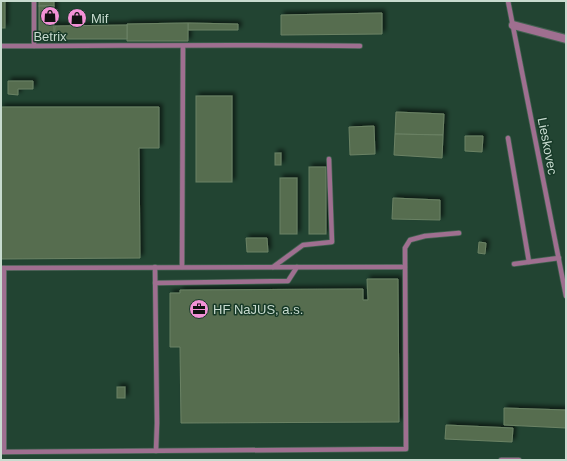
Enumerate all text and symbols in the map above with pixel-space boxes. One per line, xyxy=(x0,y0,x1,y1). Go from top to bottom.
shop icon: Betrix xyxy=(39,5,61,27)
shop icon: Mif xyxy=(66,7,88,29)
place label: Mif xyxy=(91,11,109,26)
place label: Betrix xyxy=(33,29,67,44)
street label: Lieskovec xyxy=(535,116,560,176)
office icon: HF NaJUS, a.s. xyxy=(188,298,210,320)
place label: HF NaJUS, a.s. xyxy=(213,302,303,317)

